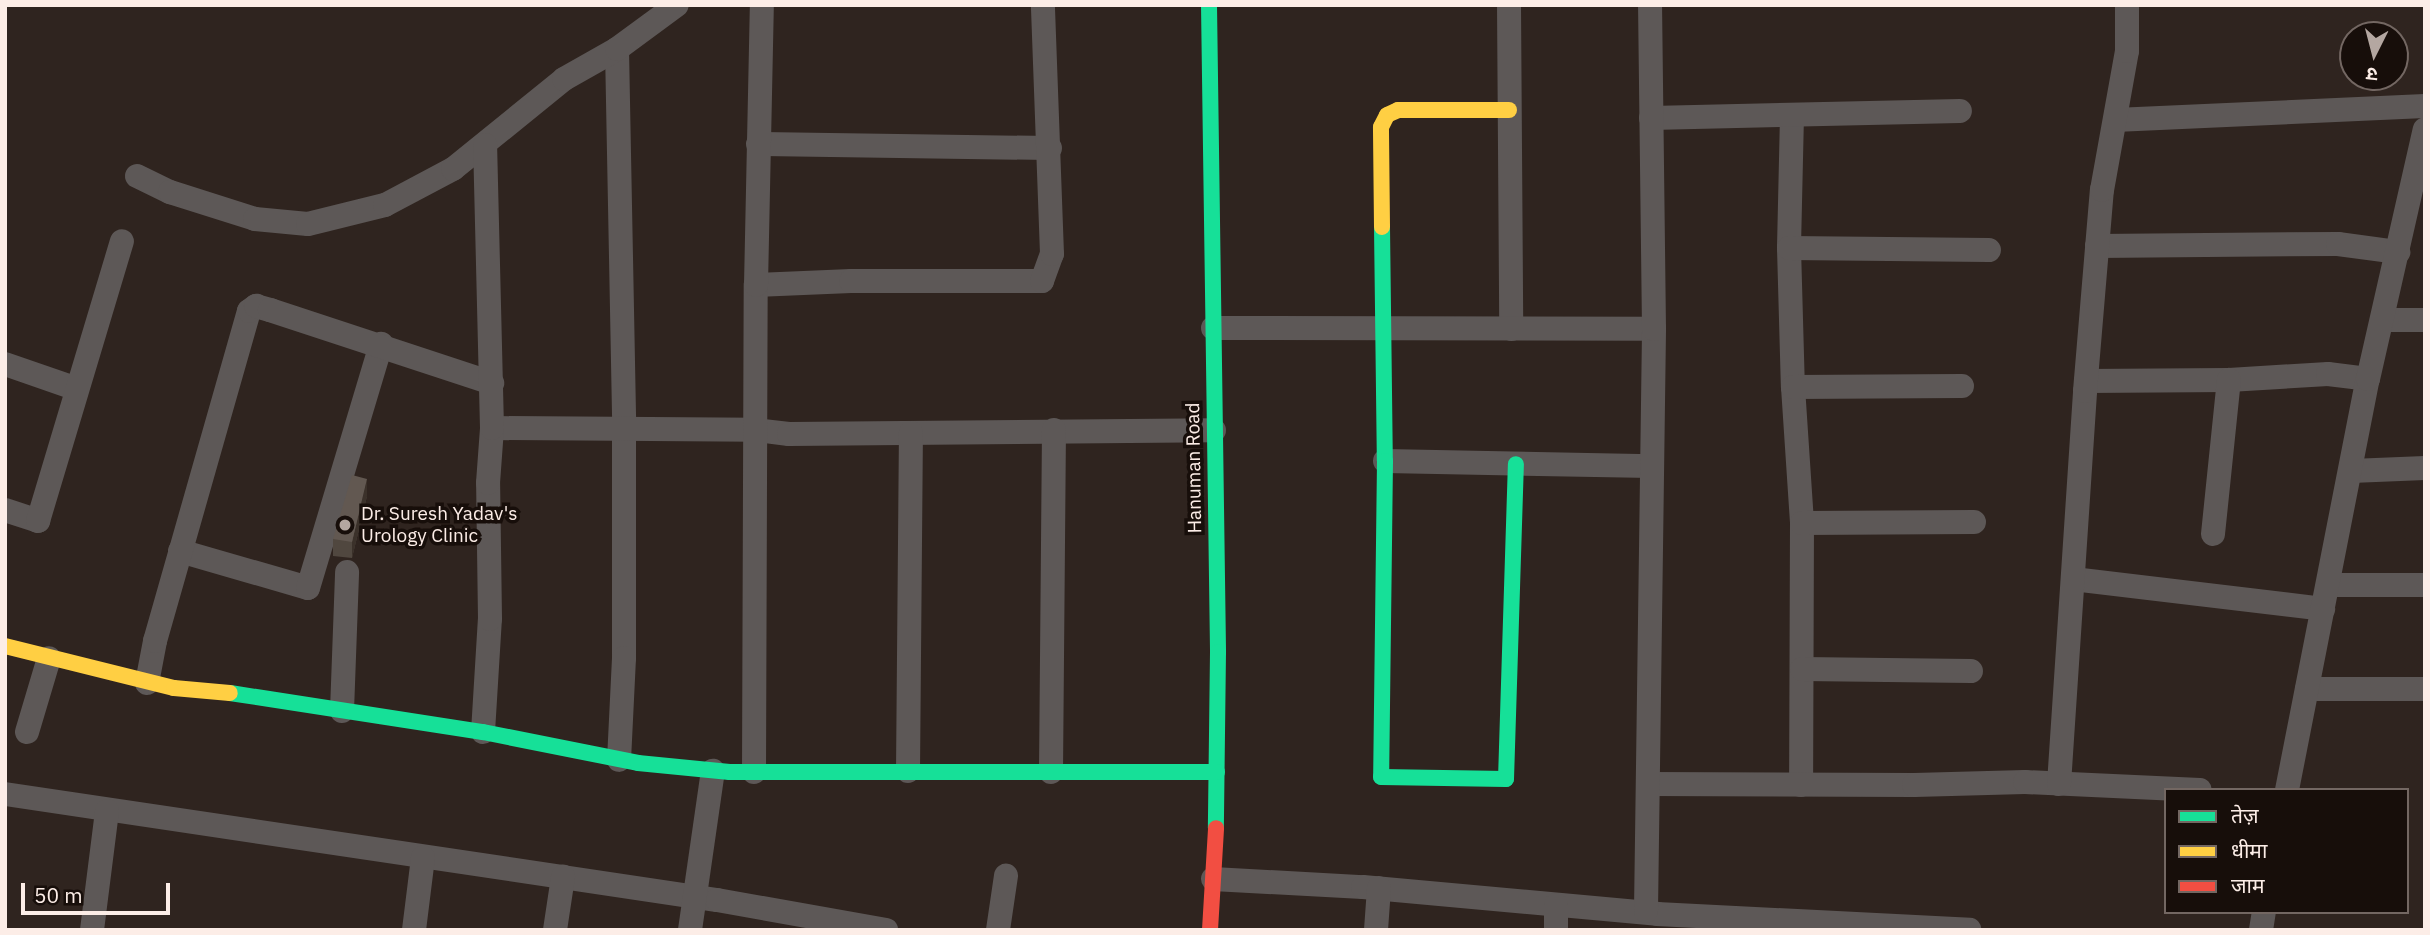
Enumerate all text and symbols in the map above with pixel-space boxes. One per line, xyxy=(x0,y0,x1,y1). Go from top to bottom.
north arrow xyxy=(2339,21,2409,91)
text: उ xyxy=(2365,62,2379,87)
street label: Hanuman Road xyxy=(1181,402,1207,534)
place label: Dr. Suresh Yadav's Urology Clinic xyxy=(361,503,518,547)
marker: Dr. Suresh Yadav's Urology Clinic xyxy=(335,515,355,535)
legend xyxy=(2164,788,2409,914)
text: तेज़ xyxy=(2231,801,2259,829)
text: धीमा xyxy=(2231,836,2267,864)
scale bar xyxy=(24,869,173,913)
text: जाम xyxy=(2231,871,2265,899)
text: 50 m xyxy=(34,881,83,909)

